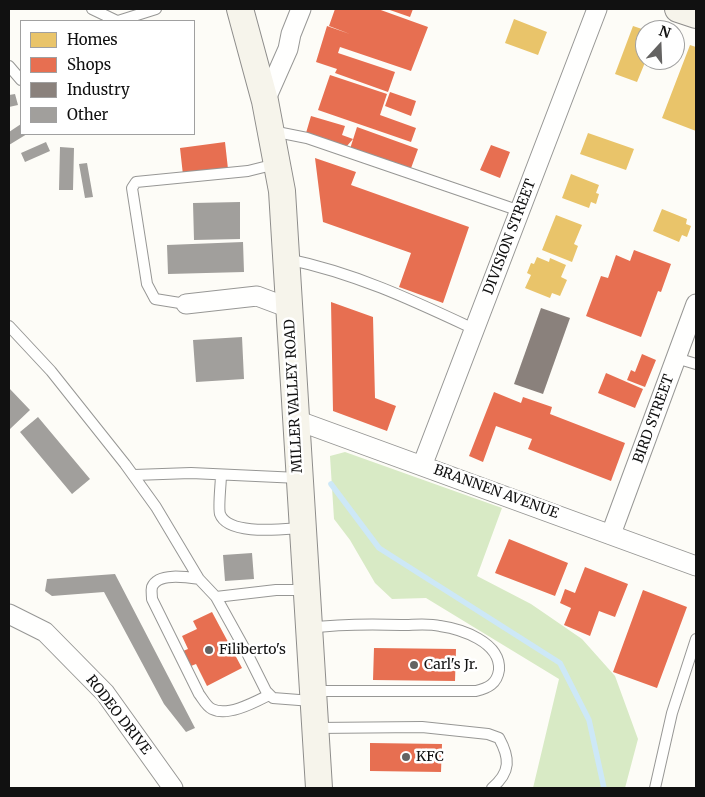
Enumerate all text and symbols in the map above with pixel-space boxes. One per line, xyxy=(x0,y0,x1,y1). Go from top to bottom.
legend xyxy=(20,20,195,135)
north arrow xyxy=(635,20,685,70)
text: N xyxy=(657,21,673,42)
text: Homes xyxy=(67,30,118,49)
text: Shops xyxy=(67,55,111,74)
text: Industry xyxy=(67,80,130,99)
text: Other xyxy=(67,105,108,124)
street label: DIVISION STREET xyxy=(480,177,540,297)
street label: MILLER VALLEY ROAD xyxy=(282,319,306,473)
street label: BIRD STREET xyxy=(630,372,678,466)
street label: BRANNEN AVENUE xyxy=(431,462,561,522)
place label: Filiberto's xyxy=(219,642,286,658)
marker: Filiberto's xyxy=(203,644,215,656)
place label: Carl's Jr. xyxy=(424,657,478,673)
marker: Carl's Jr. xyxy=(408,659,420,671)
street label: RODEO DRIVE xyxy=(82,672,154,758)
place label: KFC xyxy=(416,749,444,765)
marker: KFC xyxy=(400,751,412,763)

